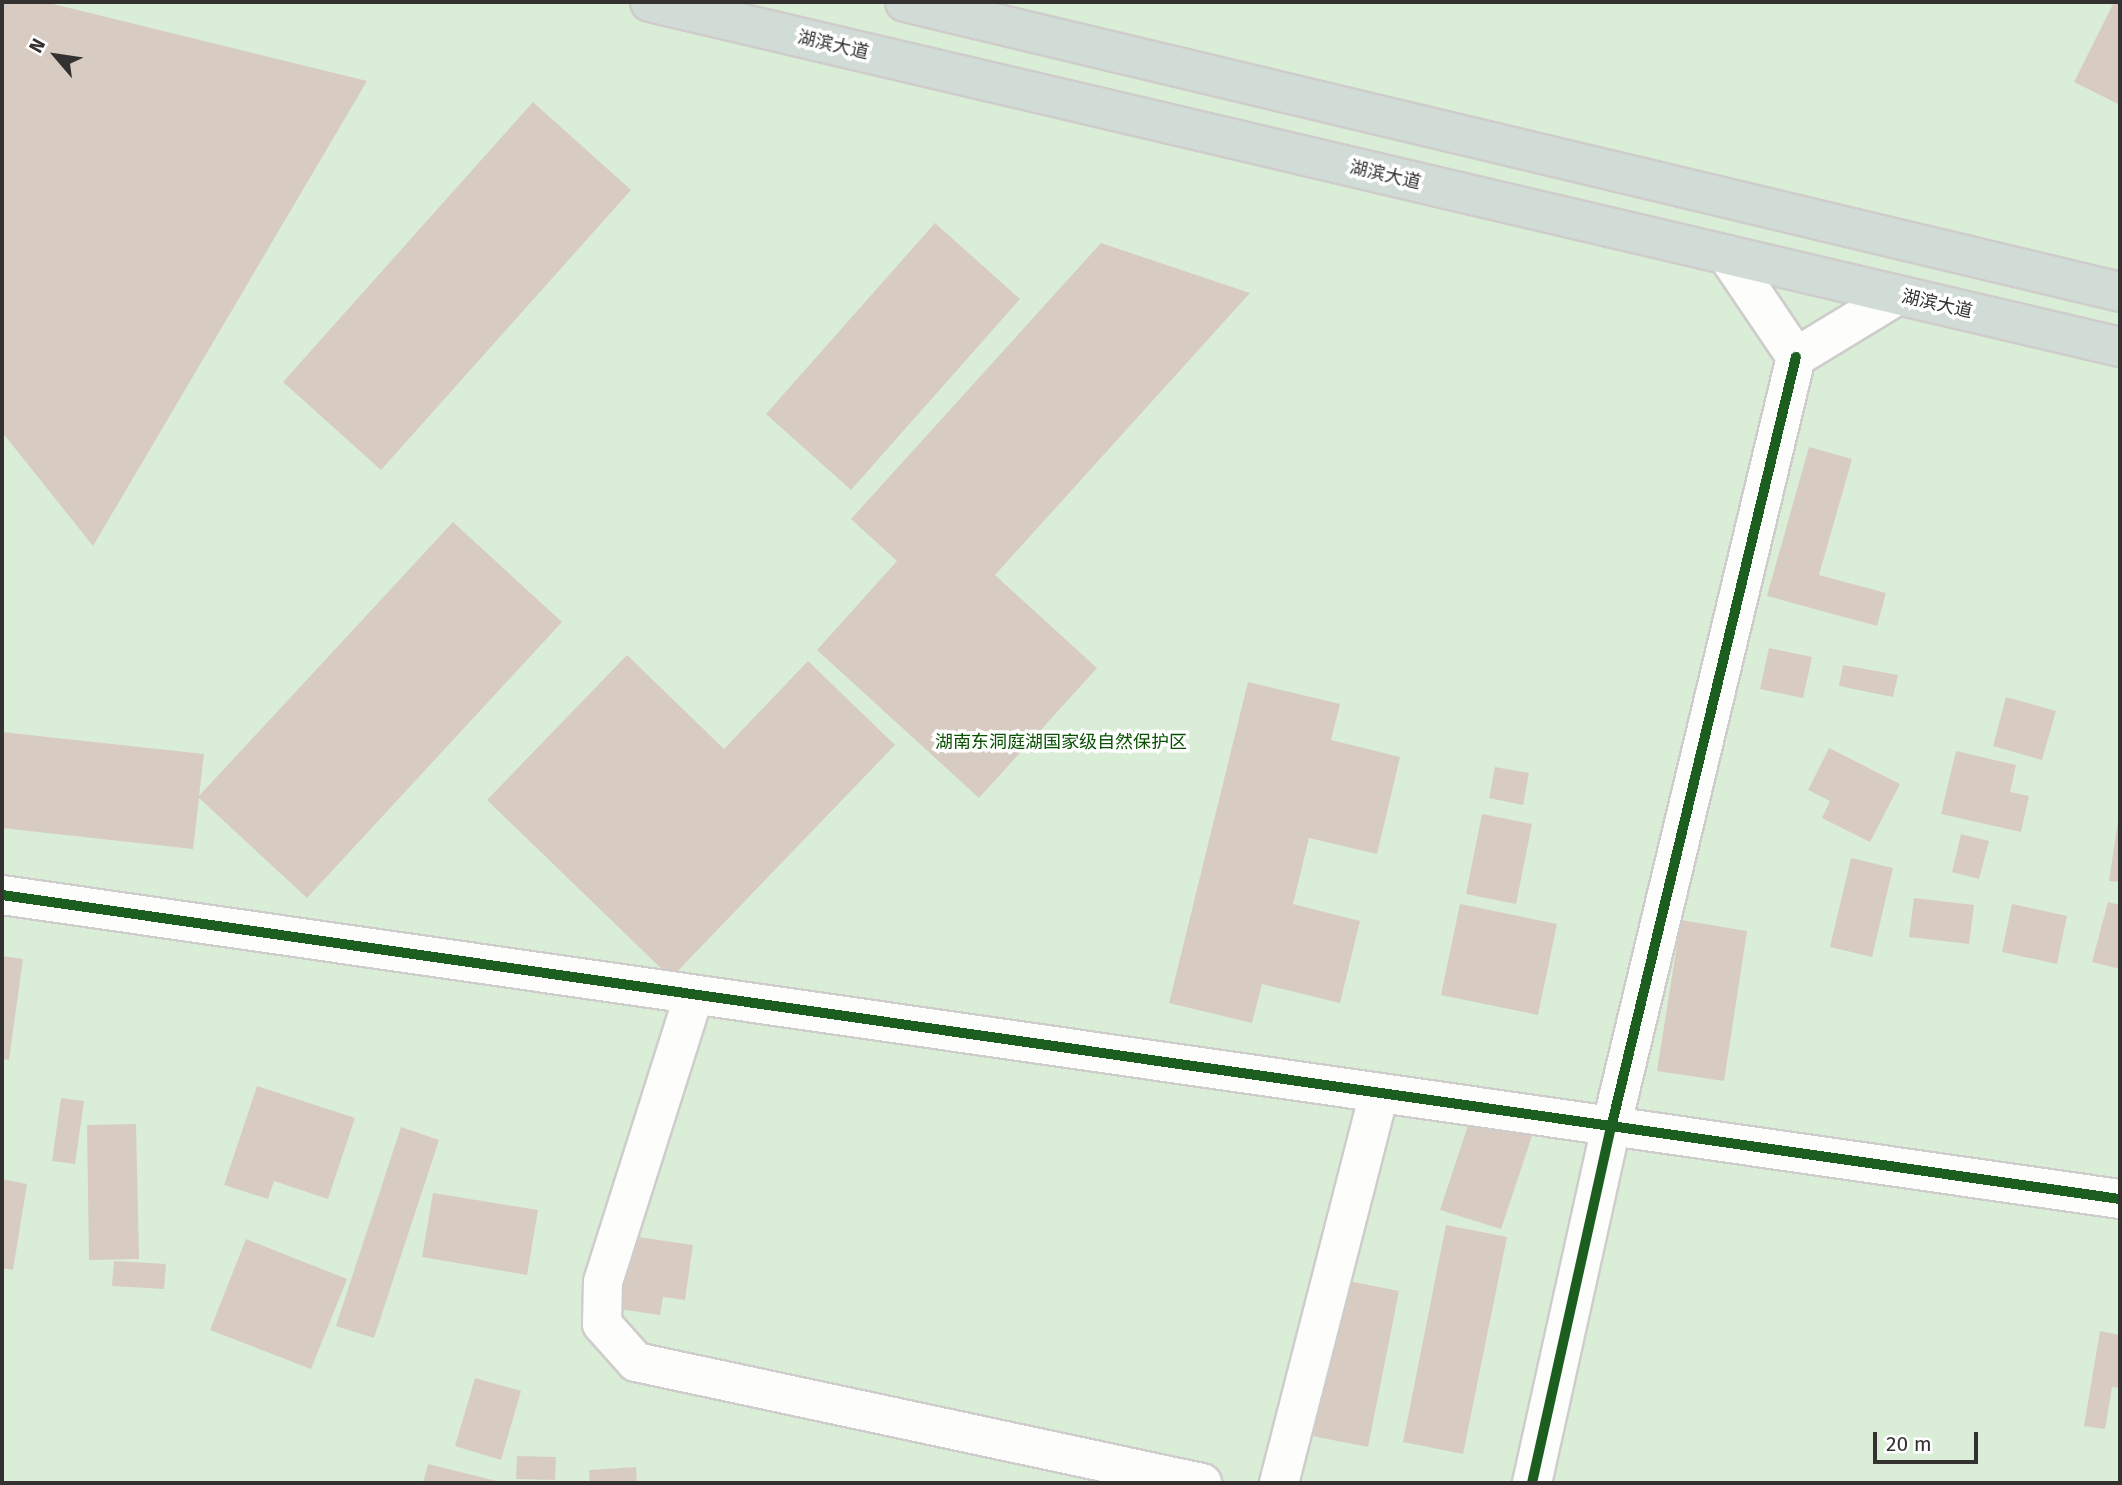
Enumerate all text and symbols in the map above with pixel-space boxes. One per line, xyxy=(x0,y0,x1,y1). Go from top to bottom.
north arrow xyxy=(21,21,91,91)
street label: 湖滨大道 xyxy=(795,26,871,64)
text: N xyxy=(24,34,50,57)
street label: 湖滨大道 xyxy=(1347,156,1423,194)
street label: 湖滨大道 xyxy=(1899,285,1975,323)
park label: 湖南东洞庭湖国家级自然保护区 xyxy=(935,731,1187,753)
scale bar xyxy=(1877,1418,1982,1462)
text: 20 m xyxy=(1886,1431,1932,1457)

